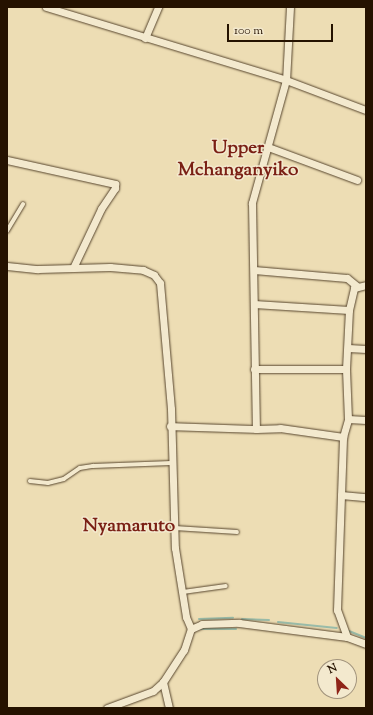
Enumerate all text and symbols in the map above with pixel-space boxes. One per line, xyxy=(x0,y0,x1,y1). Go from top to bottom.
scale bar xyxy=(229,16,335,42)
text: 100 m xyxy=(234,22,263,40)
district label: Upper Mchanganyiko xyxy=(178,138,298,182)
district label: Nyamaruto xyxy=(83,516,175,538)
north arrow xyxy=(317,659,357,699)
text: N xyxy=(325,660,340,678)

